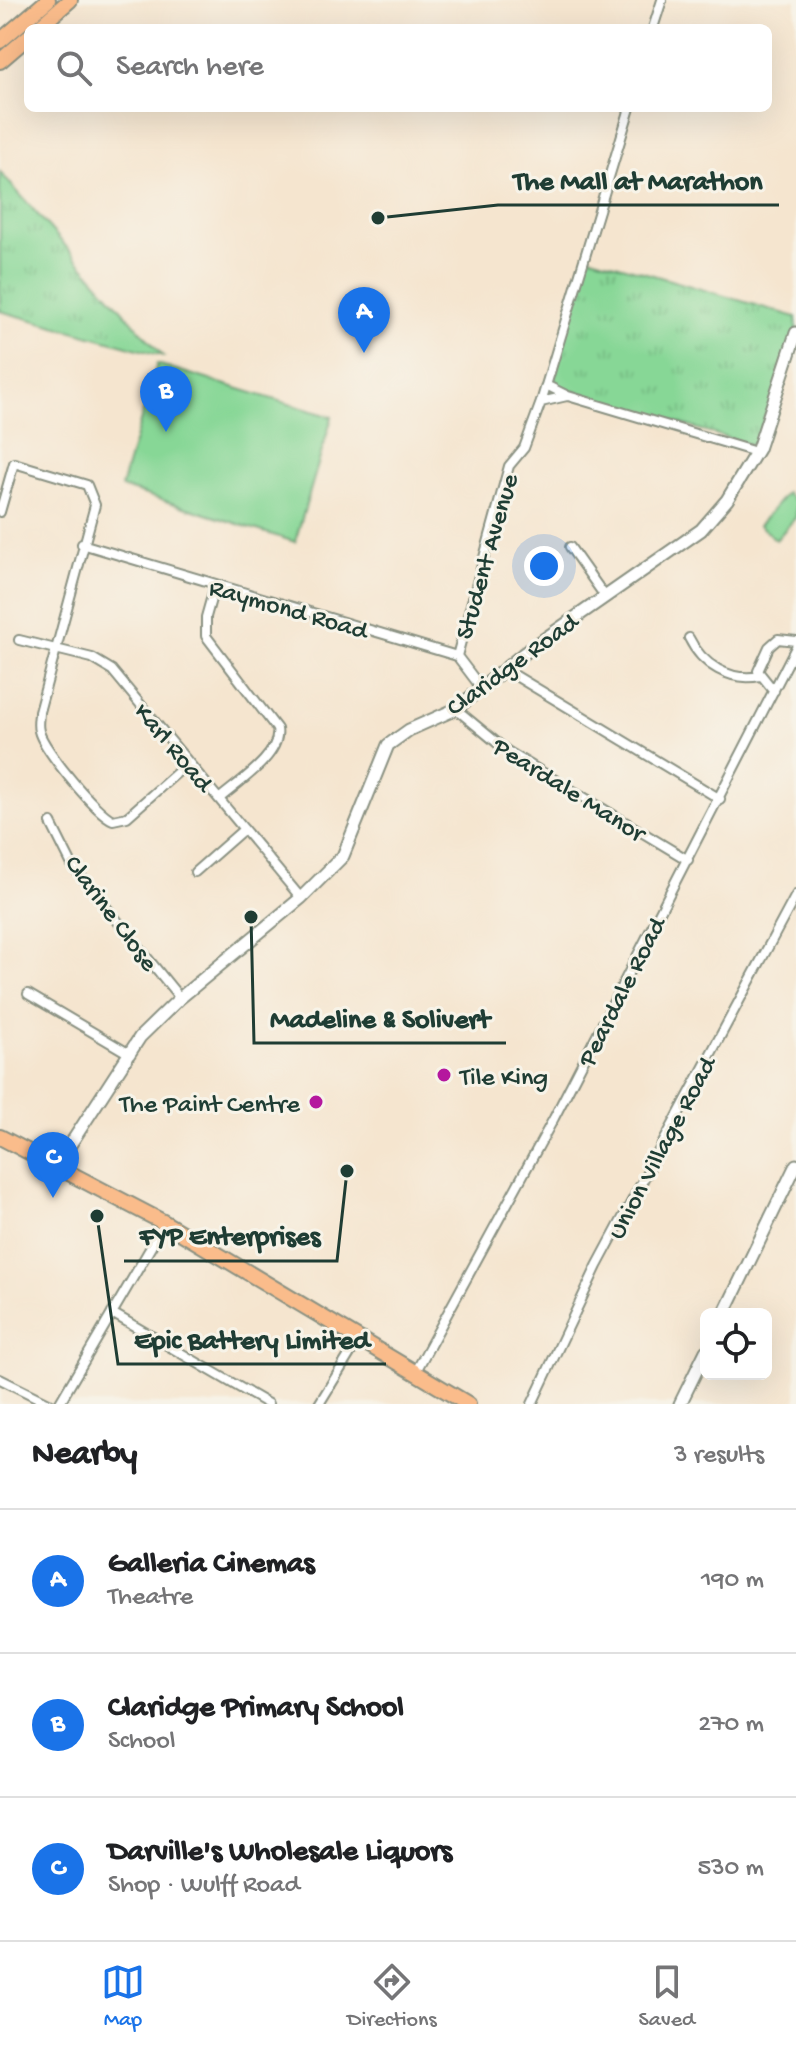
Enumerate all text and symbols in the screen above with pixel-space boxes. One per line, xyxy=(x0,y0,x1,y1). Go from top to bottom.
search box xyxy=(24,24,772,112)
icon: search xyxy=(52,46,96,90)
text: Search here xyxy=(116,51,264,86)
callout: The Mall at Marathon xyxy=(498,153,779,205)
text: The Mall at Marathon xyxy=(511,167,763,200)
pin: A xyxy=(338,287,390,353)
pin: B xyxy=(140,366,192,432)
street label: Student Avenue xyxy=(451,470,528,644)
your location xyxy=(524,546,564,586)
street label: Raymond Road xyxy=(205,574,372,649)
street label: Claridge Road xyxy=(442,607,587,725)
street label: Karl Road xyxy=(125,698,219,801)
street label: Peardale Manor xyxy=(485,732,652,853)
street label: Clarine Close xyxy=(56,851,163,979)
street label: Peardale Road xyxy=(573,912,676,1074)
callout: Madeline & Solivert xyxy=(254,991,506,1043)
text: Madeline & Solivert xyxy=(270,1005,493,1038)
street label: Union Village Road xyxy=(603,1051,726,1246)
place label: Tile King xyxy=(458,1064,548,1095)
marker: Tile King xyxy=(435,1066,453,1084)
place label: The Paint Centre xyxy=(118,1091,301,1122)
marker: The Paint Centre xyxy=(307,1093,325,1111)
pin: C xyxy=(27,1132,79,1198)
callout: FYP Enterprises xyxy=(124,1209,337,1261)
text: FYP Enterprises xyxy=(139,1222,322,1255)
map controls xyxy=(700,1308,772,1380)
button: locate xyxy=(700,1308,772,1380)
callout: Epic Battery Limited xyxy=(118,1312,386,1364)
text: Epic Battery Limited xyxy=(134,1326,372,1359)
text: Nearby xyxy=(32,1436,137,1476)
text: 3 results xyxy=(674,1441,764,1472)
text: Galleria Cinemas xyxy=(108,1548,315,1583)
text: A xyxy=(50,1566,66,1597)
text: 190 m xyxy=(701,1566,764,1597)
text: Theatre xyxy=(108,1583,193,1614)
text: Claridge Primary School xyxy=(108,1692,404,1727)
text: B xyxy=(51,1710,65,1741)
text: 270 m xyxy=(698,1710,764,1741)
text: School xyxy=(108,1727,176,1758)
text: Darville's Wholesale Liquors xyxy=(108,1836,452,1871)
text: C xyxy=(51,1854,65,1885)
text: 530 m xyxy=(697,1854,764,1885)
text: Shop · Wulff Road xyxy=(108,1871,300,1902)
tab: Map xyxy=(101,1960,145,2034)
tab: Directions xyxy=(347,1960,437,2034)
tab: Saved xyxy=(639,1960,695,2034)

